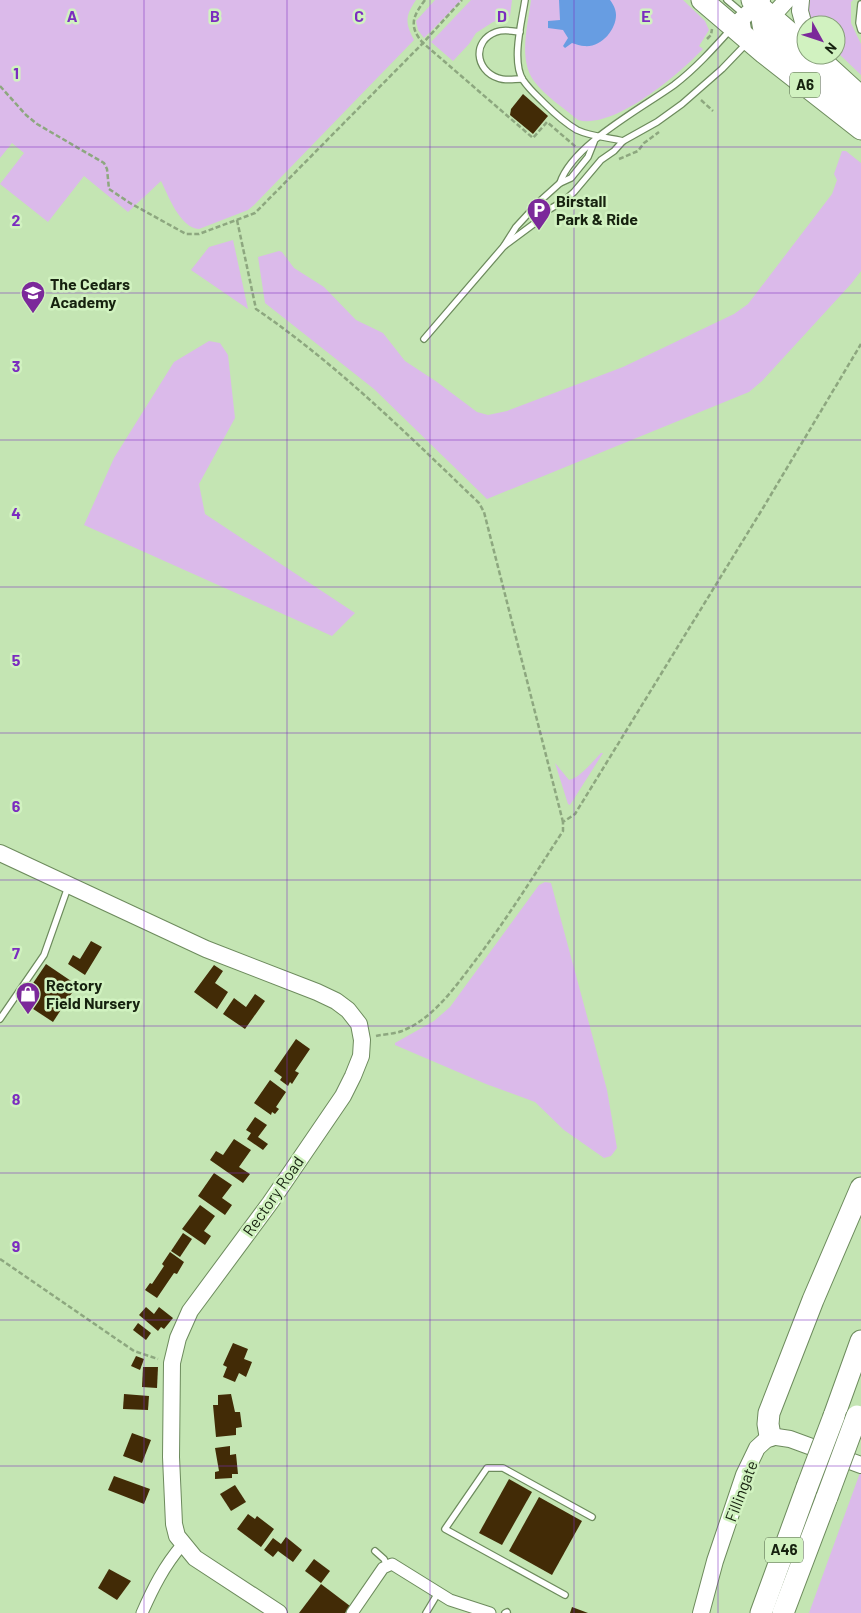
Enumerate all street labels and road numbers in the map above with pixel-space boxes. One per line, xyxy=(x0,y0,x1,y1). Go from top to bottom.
road number: A6 xyxy=(790,72,820,98)
street label: Rectory Road xyxy=(238,1152,307,1239)
street label: Fillingate xyxy=(720,1458,761,1524)
road number: A46 xyxy=(765,1538,803,1562)

